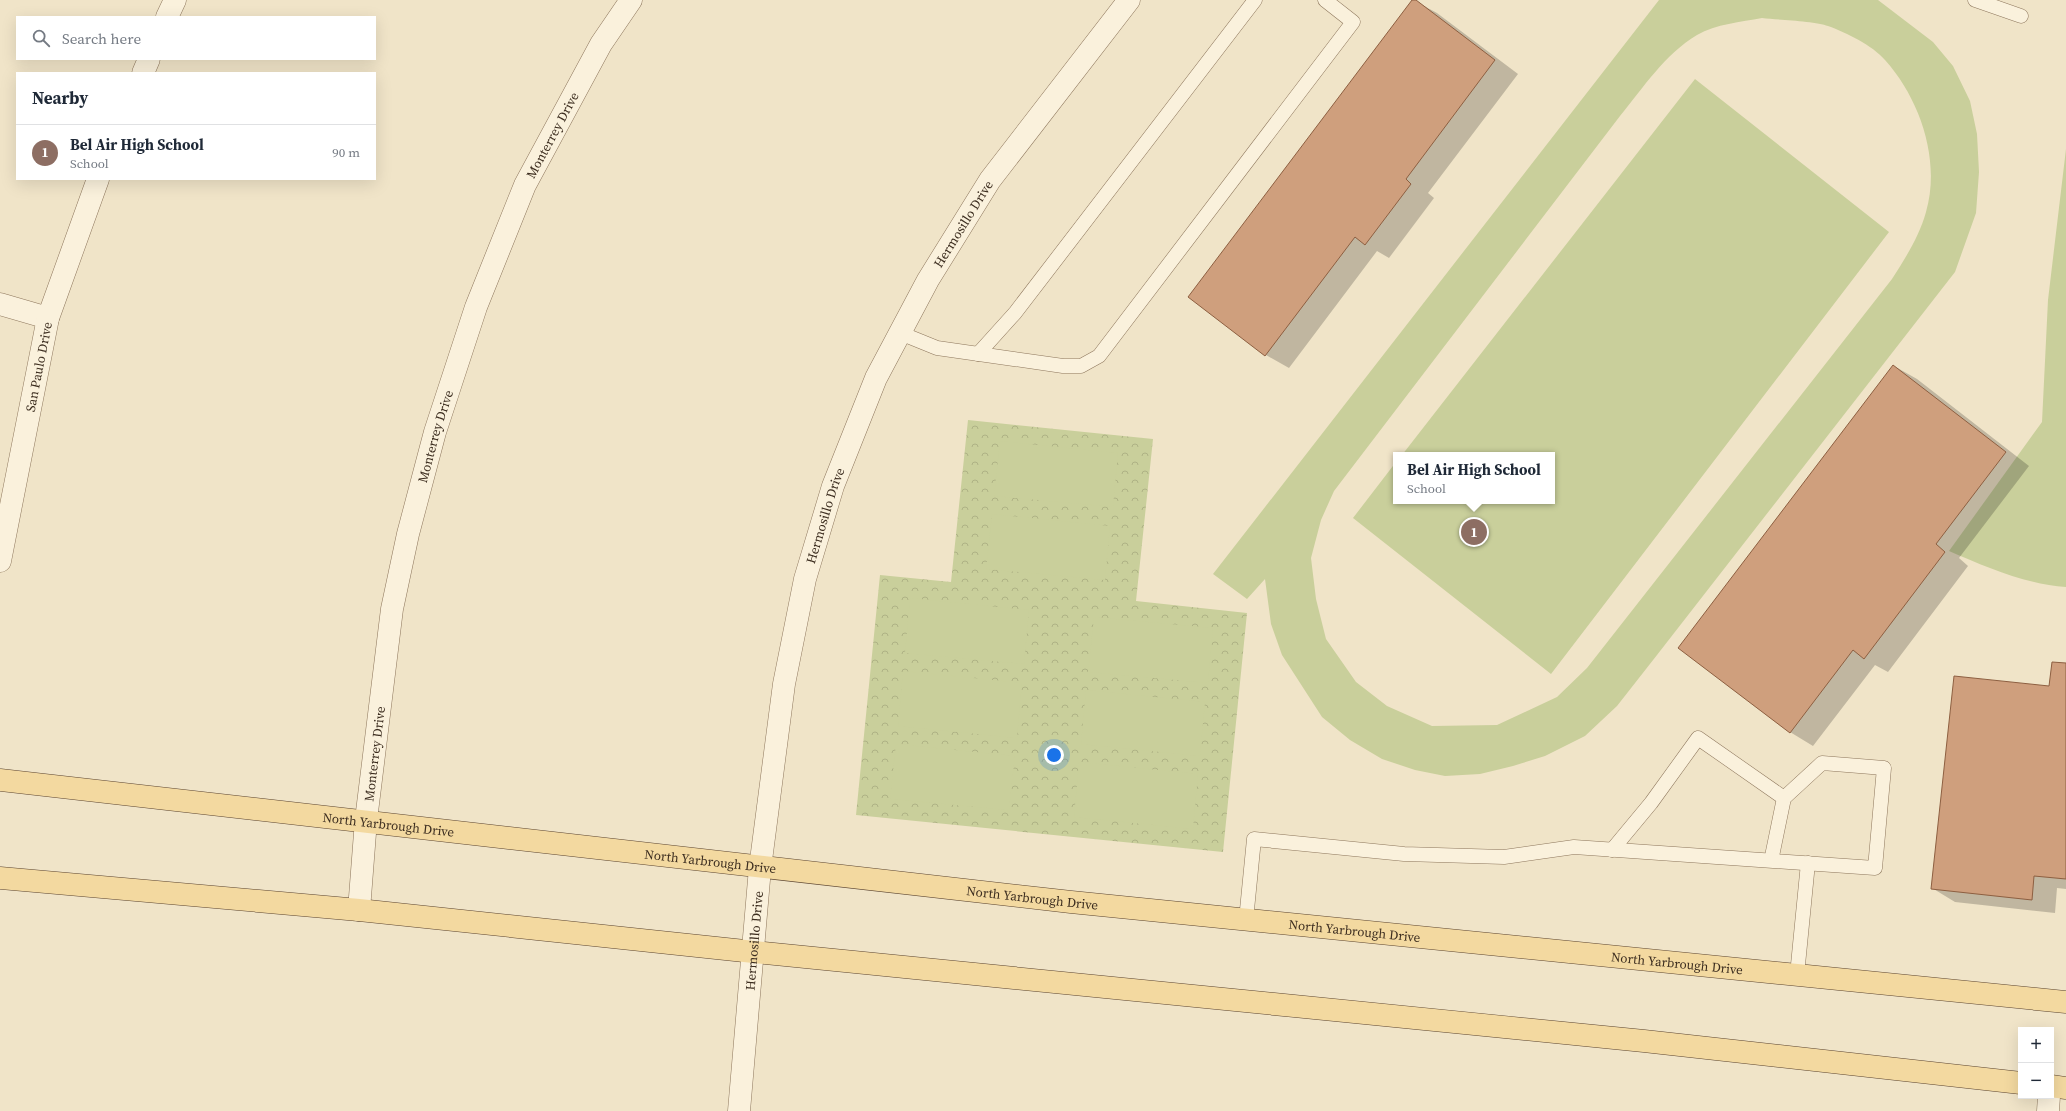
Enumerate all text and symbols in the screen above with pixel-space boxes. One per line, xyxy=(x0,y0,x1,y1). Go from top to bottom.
search box xyxy=(16,16,376,60)
icon: search xyxy=(30,27,52,49)
text: Search here xyxy=(62,28,141,49)
text: Nearby xyxy=(32,86,88,110)
street label: Monterrey Drive xyxy=(522,88,582,181)
text: Bel Air High School xyxy=(70,134,204,155)
text: 1 xyxy=(41,144,49,161)
text: 90 m xyxy=(332,144,360,161)
text: School xyxy=(70,155,109,172)
street label: Hermosillo Drive xyxy=(929,177,997,271)
street label: San Paulo Drive xyxy=(21,320,56,413)
street label: Monterrey Drive xyxy=(413,387,457,484)
popup xyxy=(1393,452,1555,504)
text: Bel Air High School xyxy=(1407,459,1541,480)
street label: Hermosillo Drive xyxy=(802,465,848,566)
text: School xyxy=(1407,480,1446,497)
pin: 1 xyxy=(1461,517,1487,547)
street label: Monterrey Drive xyxy=(360,705,388,802)
your location xyxy=(1044,745,1064,765)
street label: North Yarbrough Drive xyxy=(322,808,456,840)
street label: North Yarbrough Drive xyxy=(644,845,777,877)
street label: North Yarbrough Drive xyxy=(966,882,1099,913)
street label: Hermosillo Drive xyxy=(741,890,767,991)
street label: North Yarbrough Drive xyxy=(1288,915,1422,946)
street label: North Yarbrough Drive xyxy=(1610,948,1744,978)
map controls xyxy=(2018,1027,2054,1099)
button: + xyxy=(2018,1027,2054,1063)
button: − xyxy=(2018,1063,2054,1099)

